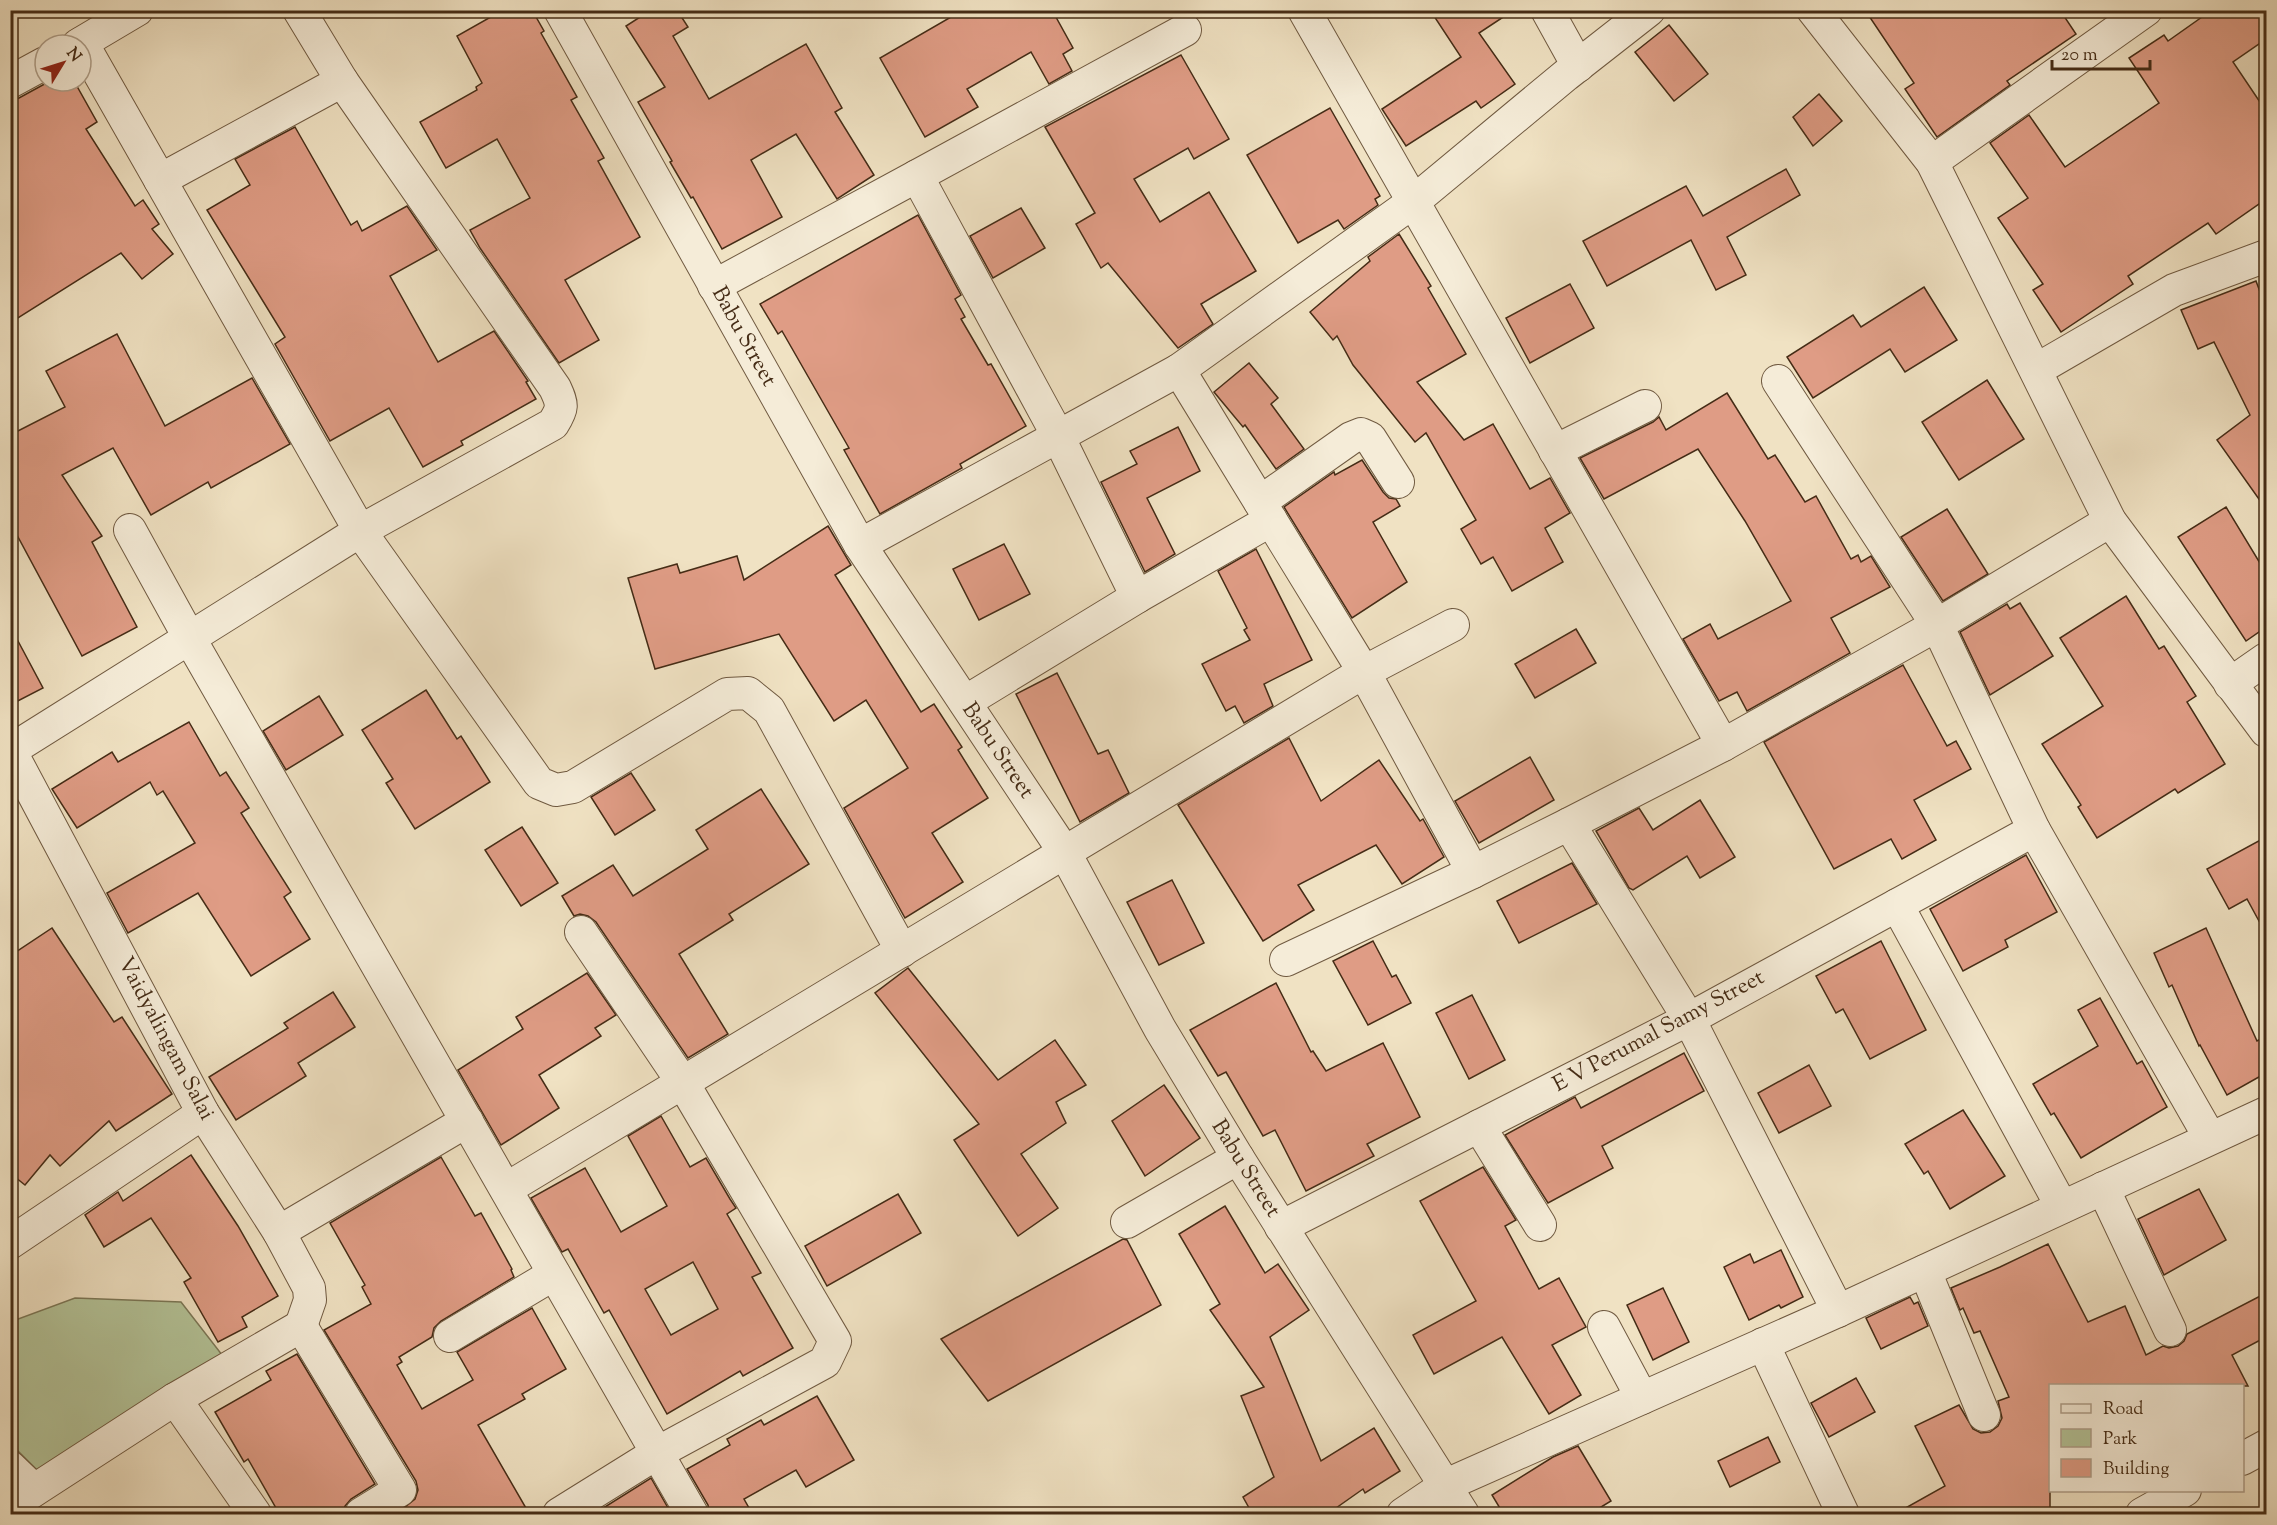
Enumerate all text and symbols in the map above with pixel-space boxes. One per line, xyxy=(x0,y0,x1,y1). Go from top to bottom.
north arrow xyxy=(33,33,93,93)
scale bar xyxy=(2052,33,2150,71)
text: N xyxy=(60,43,86,68)
text: 20 m xyxy=(2061,43,2098,69)
street label: Babu Street xyxy=(702,281,784,393)
street label: Babu Street xyxy=(953,696,1041,806)
street label: Vaidyalingam Salai xyxy=(108,952,222,1126)
street label: E V Perumal Samy Street xyxy=(1548,962,1771,1101)
street label: Babu Street xyxy=(1202,1114,1288,1225)
legend xyxy=(2049,1384,2244,1492)
text: Road xyxy=(2103,1397,2143,1423)
text: Park xyxy=(2103,1427,2138,1453)
text: Building xyxy=(2103,1457,2169,1483)

